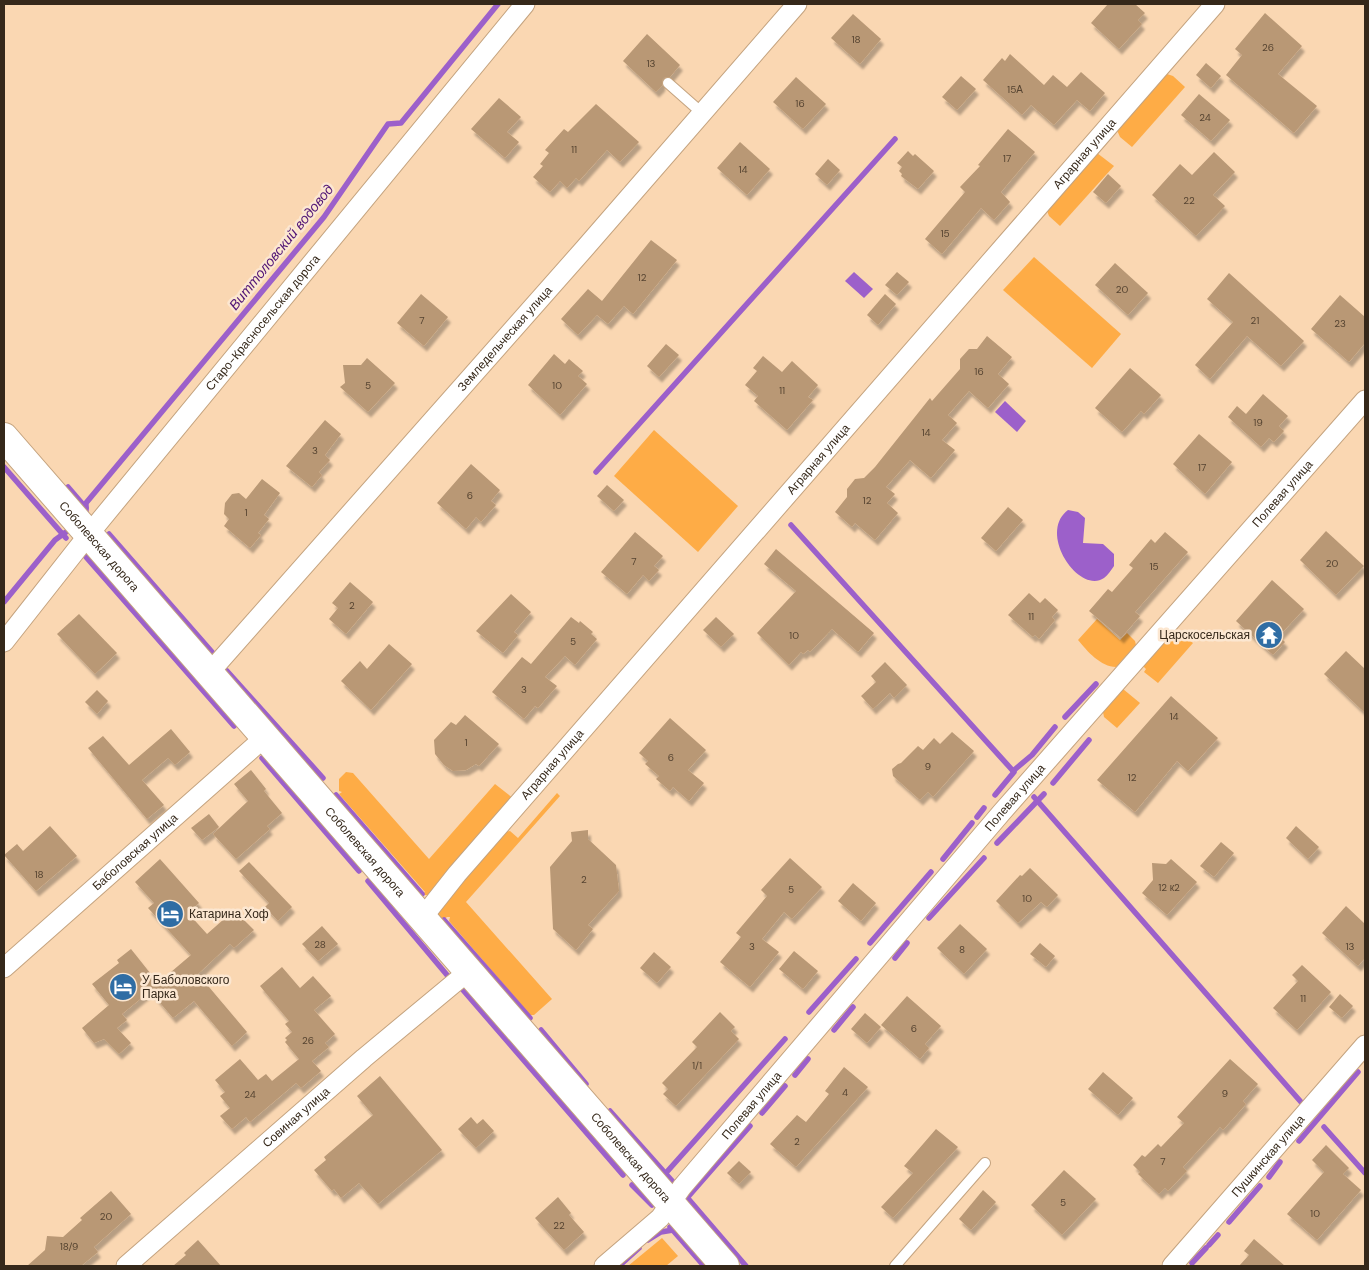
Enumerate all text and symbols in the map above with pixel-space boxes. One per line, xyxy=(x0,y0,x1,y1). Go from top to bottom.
house number: 18 xyxy=(851,33,861,46)
house number: 26 xyxy=(1262,41,1274,54)
house number: 13 xyxy=(646,57,656,70)
house number: 15А xyxy=(1007,83,1023,96)
house number: 16 xyxy=(795,97,805,110)
house number: 24 xyxy=(1199,111,1211,124)
street label: Аграрная улица xyxy=(1049,115,1120,192)
house number: 11 xyxy=(571,143,577,156)
house number: 17 xyxy=(1003,152,1011,165)
house number: 14 xyxy=(738,163,748,176)
water label: Виттоловский водовод xyxy=(225,180,337,313)
house number: 22 xyxy=(1183,194,1195,207)
house number: 15 xyxy=(940,227,950,240)
street label: Старо-Красносельская дорога xyxy=(202,251,324,394)
house number: 12 xyxy=(638,271,647,284)
street label: Земледельческая улица xyxy=(454,282,556,395)
house number: 20 xyxy=(1116,283,1128,296)
house number: 7 xyxy=(419,314,425,327)
house number: 21 xyxy=(1251,314,1259,327)
house number: 23 xyxy=(1334,317,1346,330)
house number: 16 xyxy=(974,365,984,378)
house number: 5 xyxy=(365,379,371,392)
house number: 10 xyxy=(552,379,562,392)
house number: 11 xyxy=(779,384,785,397)
house number: 19 xyxy=(1253,416,1263,429)
street label: Аграрная улица xyxy=(783,420,854,498)
house number: 14 xyxy=(921,426,931,439)
house number: 3 xyxy=(312,444,318,457)
street label: Полевая улица xyxy=(1249,456,1317,531)
house number: 17 xyxy=(1198,461,1206,474)
house number: 6 xyxy=(467,489,473,502)
house number: 12 xyxy=(863,494,872,507)
street label: Соболевская дорога xyxy=(56,498,143,595)
house number: 1 xyxy=(244,506,248,519)
house number: 7 xyxy=(631,555,637,568)
house number: 20 xyxy=(1326,557,1338,570)
house number: 15 xyxy=(1149,560,1159,573)
house number: 2 xyxy=(349,599,355,612)
house number: 11 xyxy=(1028,610,1034,623)
temple icon: Царскосельская xyxy=(1254,620,1284,650)
place label: Царскосельская xyxy=(1159,627,1250,643)
house number: 10 xyxy=(789,629,799,642)
house number: 5 xyxy=(570,635,576,648)
house number: 3 xyxy=(521,683,527,696)
house number: 14 xyxy=(1169,710,1179,723)
street label: Аграрная улица xyxy=(517,726,588,803)
house number: 1 xyxy=(464,736,468,749)
house number: 6 xyxy=(668,751,674,764)
house number: 9 xyxy=(925,760,931,773)
street label: Полевая улица xyxy=(981,760,1049,835)
house number: 12 xyxy=(1128,771,1137,784)
street label: Соболевская дорога xyxy=(321,804,409,901)
street label: Баболовская улица xyxy=(89,810,181,894)
house number: 18 xyxy=(34,868,44,881)
house number: 2 xyxy=(581,873,587,886)
house number: 12 к2 xyxy=(1158,881,1180,894)
house number: 5 xyxy=(788,883,794,896)
house number: 10 xyxy=(1022,892,1032,905)
hotel icon: Катарина Хоф xyxy=(155,899,185,929)
place label: Катарина Хоф xyxy=(189,906,269,922)
house number: 28 xyxy=(314,938,326,951)
house number: 3 xyxy=(749,940,755,953)
house number: 13 xyxy=(1345,940,1355,953)
house number: 8 xyxy=(959,943,965,956)
hotel icon: У Баболовского Парка xyxy=(108,972,138,1002)
place label: У Баболовского Парка xyxy=(142,972,230,1002)
house number: 11 xyxy=(1300,992,1306,1005)
house number: 6 xyxy=(911,1022,917,1035)
house number: 26 xyxy=(302,1034,314,1047)
house number: 1/1 xyxy=(692,1059,702,1072)
street label: Полевая улица xyxy=(718,1068,785,1143)
street label: Совиная улица xyxy=(259,1083,333,1151)
house number: 4 xyxy=(842,1086,848,1099)
house number: 9 xyxy=(1222,1087,1228,1100)
house number: 24 xyxy=(244,1088,256,1101)
street label: Соболевская дорога xyxy=(587,1109,674,1206)
street label: Пушкинская улица xyxy=(1228,1111,1308,1200)
house number: 2 xyxy=(794,1135,800,1148)
house number: 7 xyxy=(1160,1155,1166,1168)
house number: 5 xyxy=(1060,1196,1066,1209)
house number: 10 xyxy=(1310,1207,1320,1220)
house number: 20 xyxy=(100,1210,112,1223)
house number: 22 xyxy=(553,1219,565,1232)
house number: 18/9 xyxy=(60,1240,78,1253)

